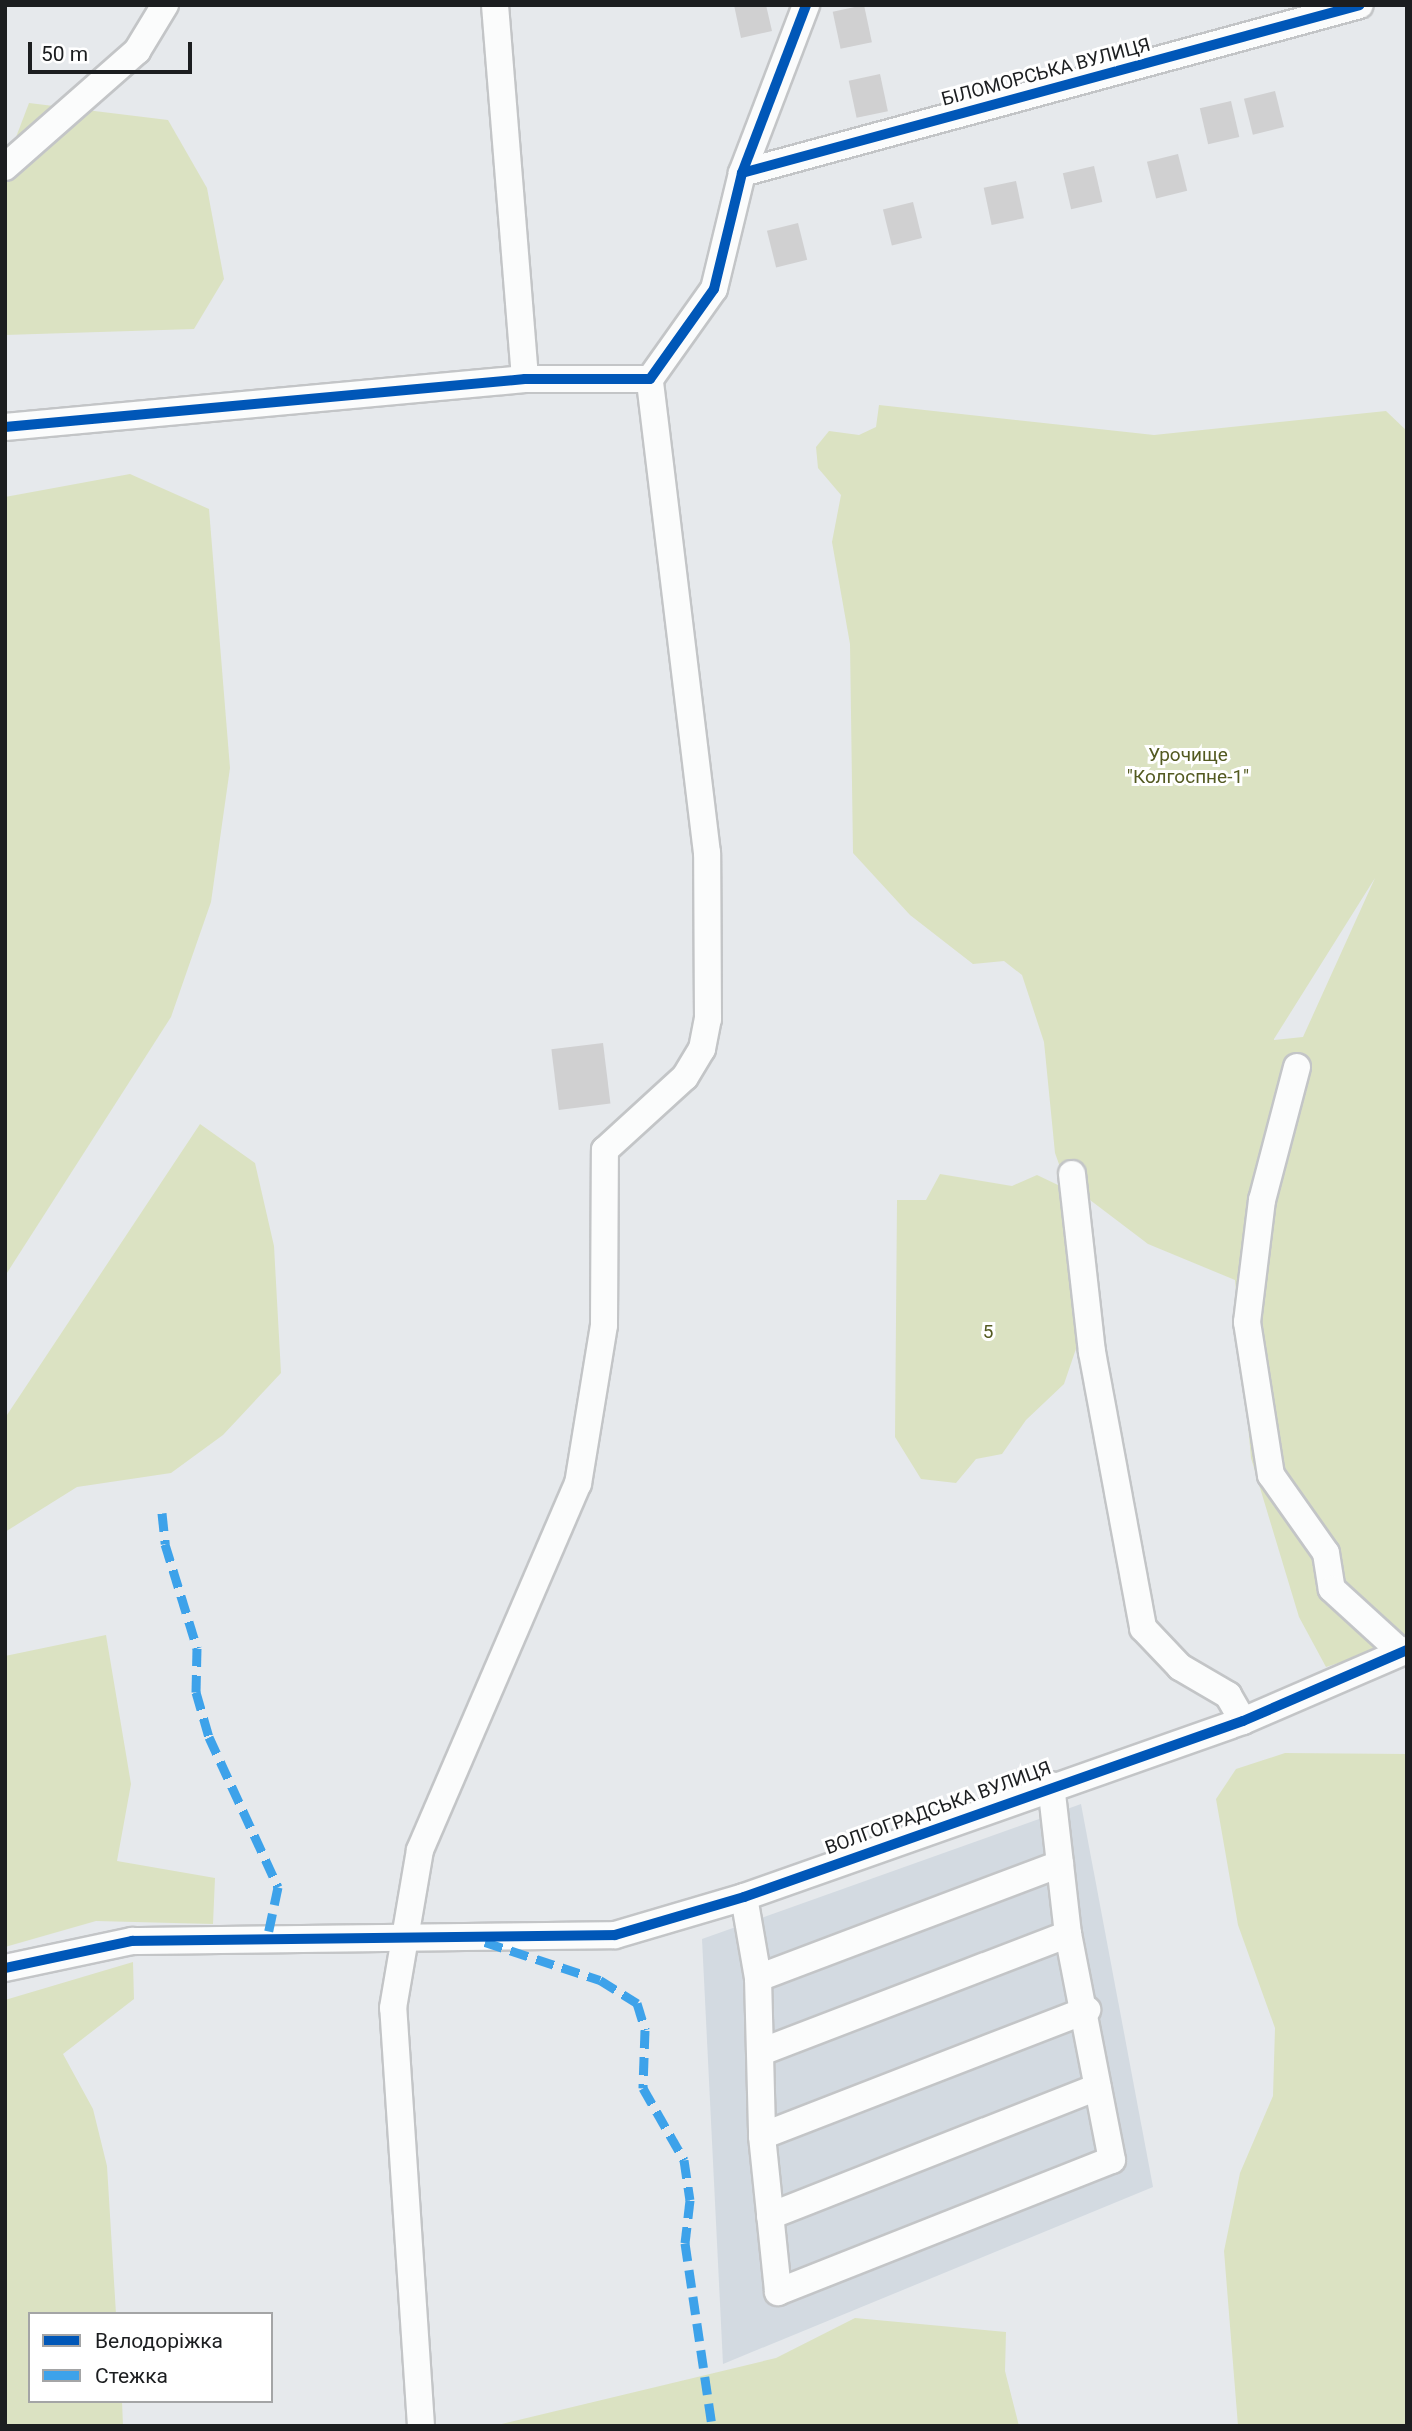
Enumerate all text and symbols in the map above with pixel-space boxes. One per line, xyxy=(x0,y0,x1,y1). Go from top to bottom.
scale bar xyxy=(32,28,196,72)
street label: БІЛОМОРСЬКА ВУЛИЦЯ xyxy=(939,33,1153,111)
text: 50 m xyxy=(41,42,88,66)
park label: Урочище "Колгоспне-1" xyxy=(1127,744,1249,788)
park label: 5 xyxy=(983,1321,993,1343)
street label: ВОЛГОГРАДСЬКА ВУЛИЦЯ xyxy=(822,1756,1054,1860)
legend xyxy=(28,2312,273,2403)
text: Велодоріжка xyxy=(95,2329,223,2353)
text: Стежка xyxy=(95,2364,168,2388)

